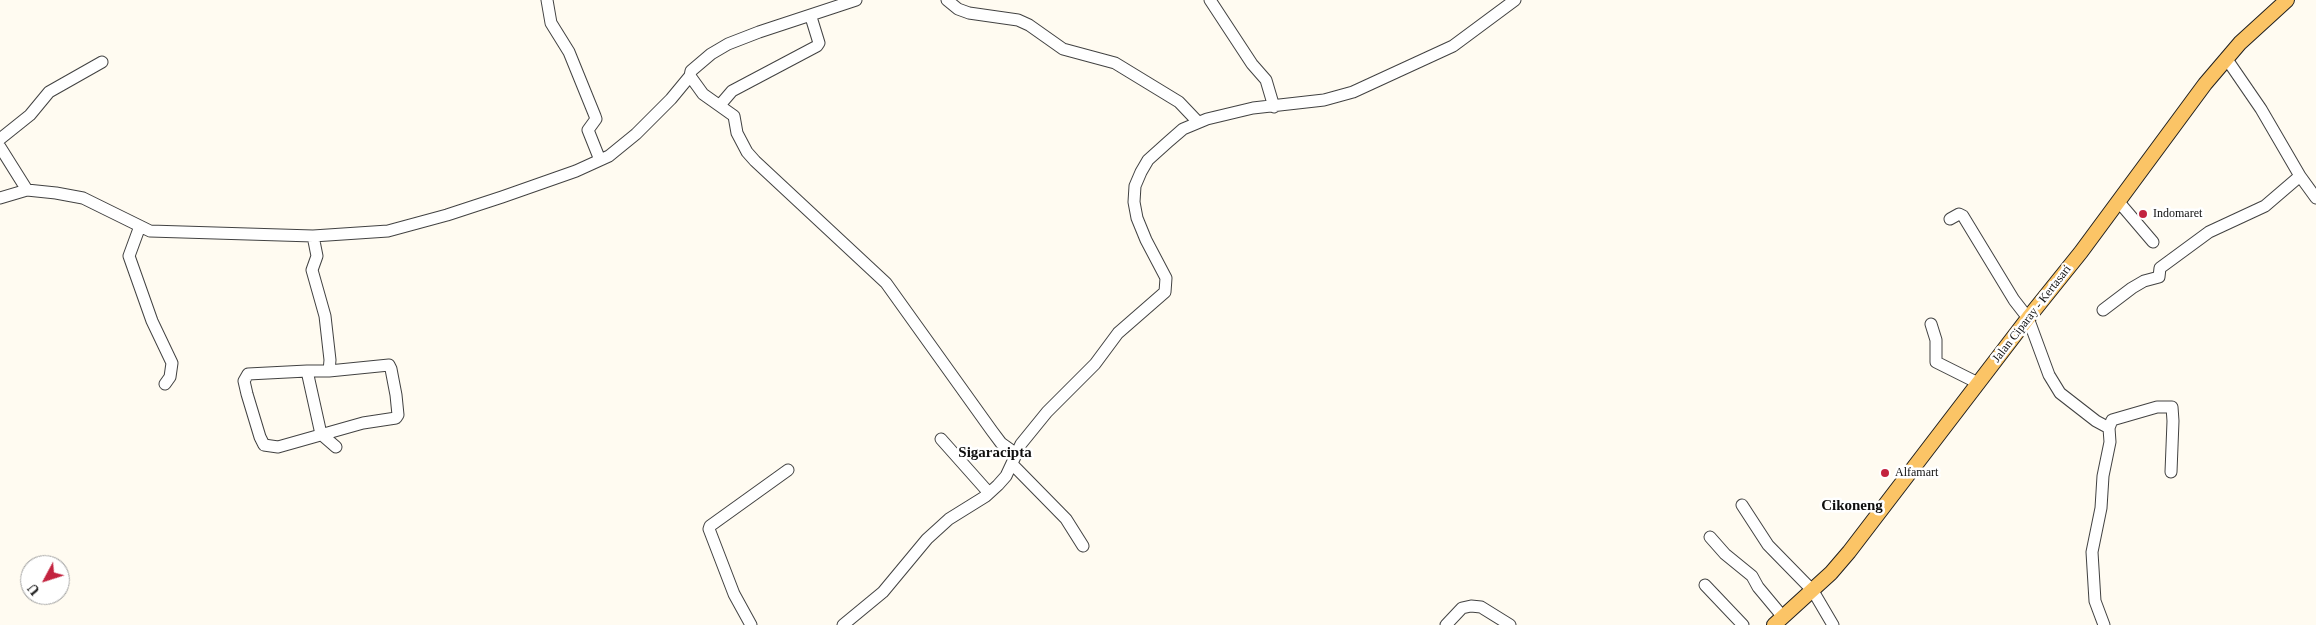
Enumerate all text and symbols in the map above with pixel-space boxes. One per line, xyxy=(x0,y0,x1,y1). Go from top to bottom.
place label: Indomaret xyxy=(2153,207,2202,221)
marker: Indomaret xyxy=(2137,208,2149,220)
street label: Jalan Ciparay - Kertasari xyxy=(1990,262,2074,366)
district label: Sigaracipta xyxy=(958,444,1032,462)
place label: Alfamart xyxy=(1895,466,1938,480)
marker: Alfamart xyxy=(1879,467,1891,479)
district label: Cikoneng xyxy=(1821,497,1883,515)
north arrow xyxy=(20,555,70,605)
text: U xyxy=(25,581,43,598)

